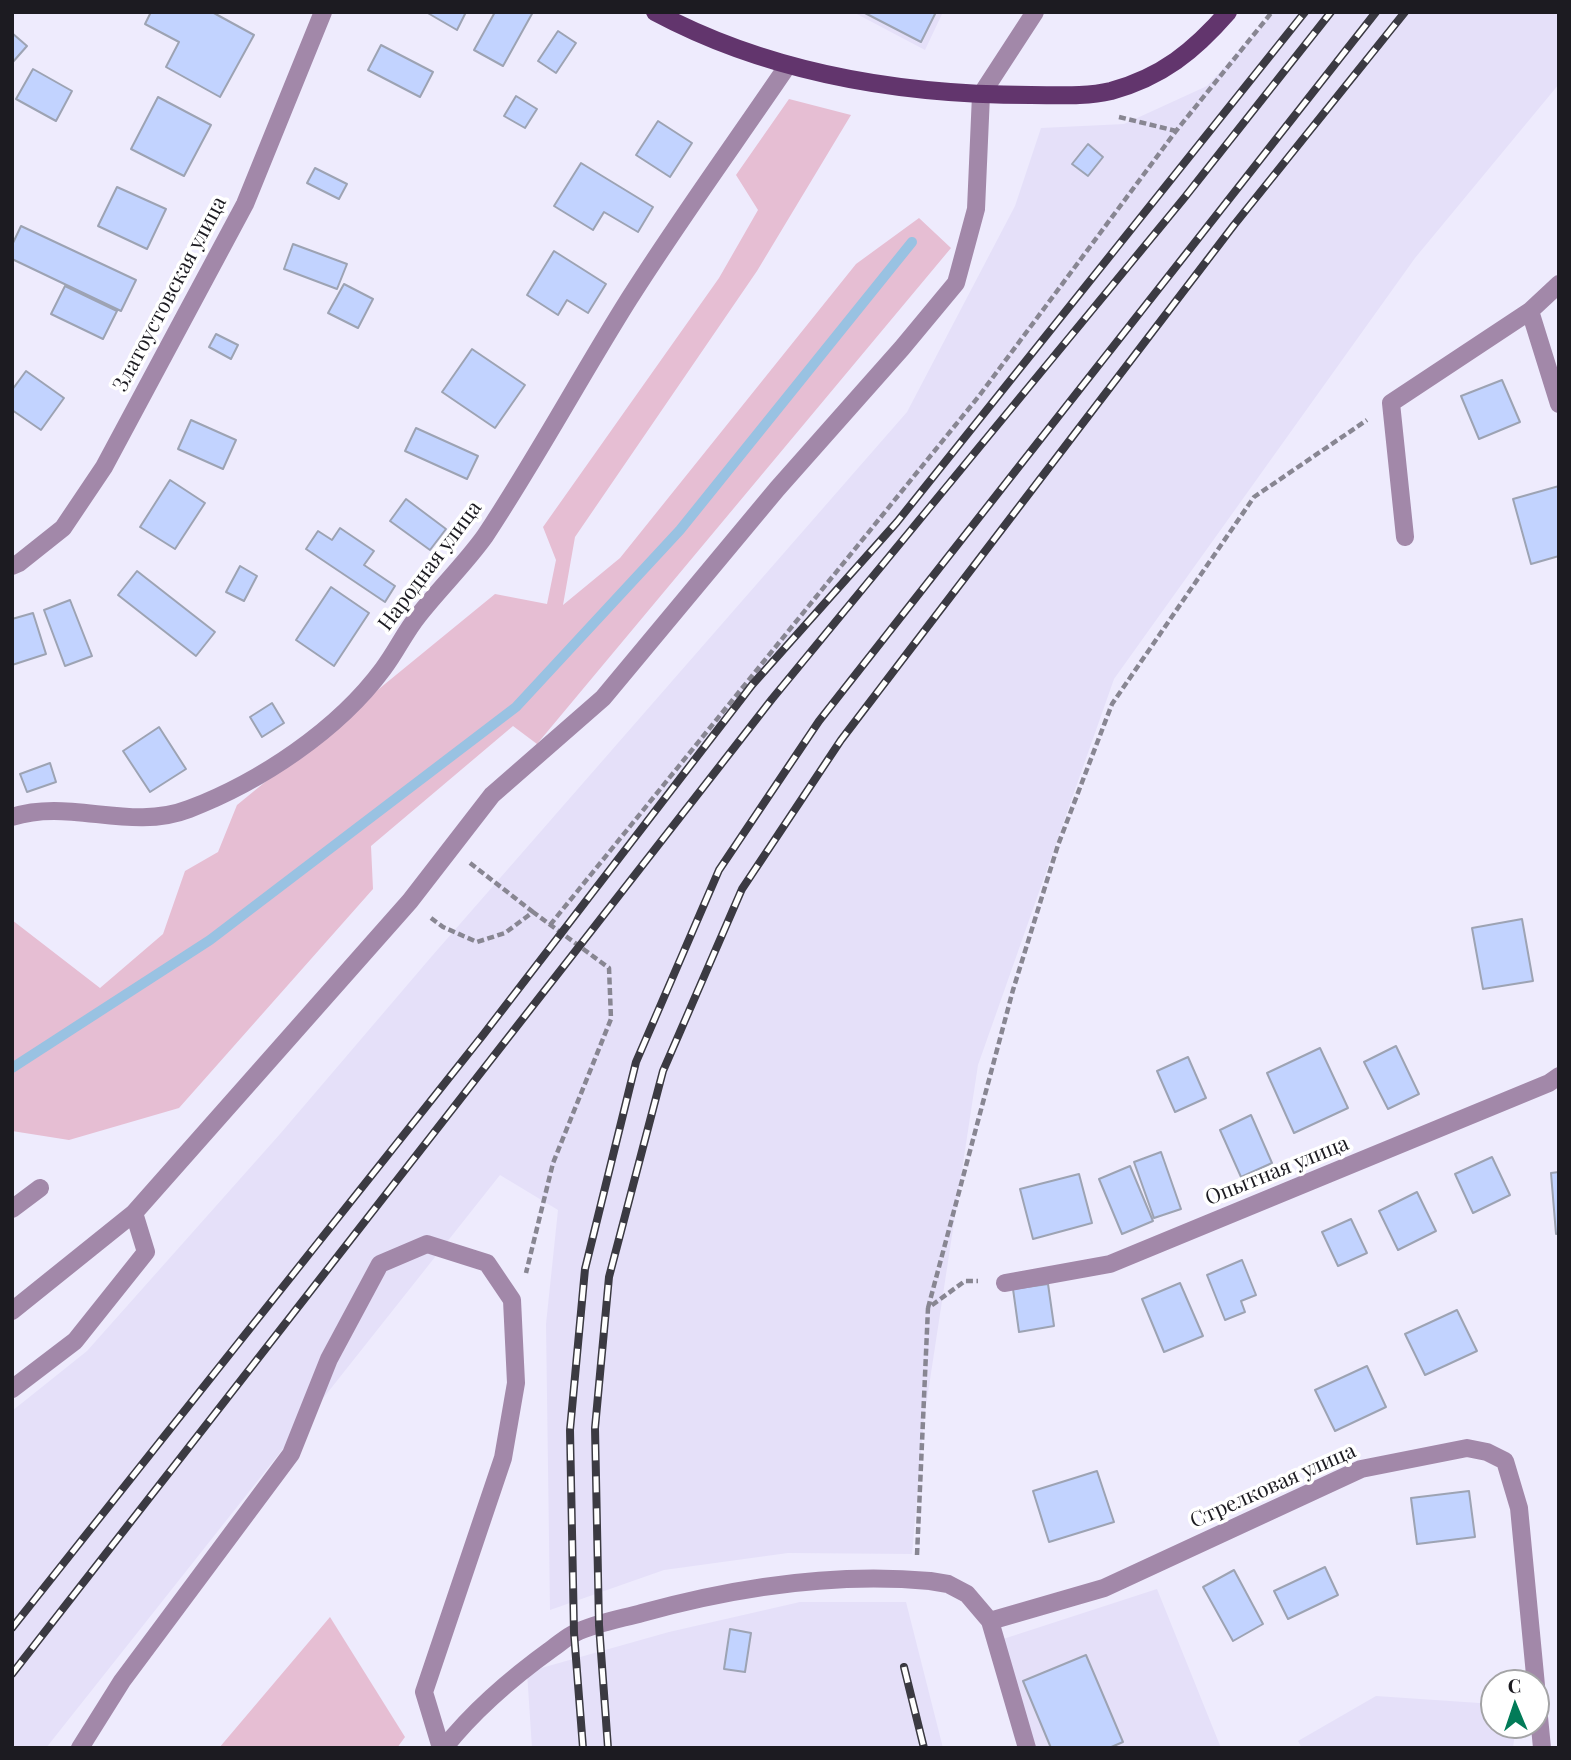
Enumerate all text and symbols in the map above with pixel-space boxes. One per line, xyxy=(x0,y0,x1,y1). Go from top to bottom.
street label: Златоустовская улица xyxy=(108,192,232,396)
street label: Народная улица xyxy=(373,496,487,636)
street label: Опытная улица xyxy=(1202,1131,1352,1211)
street label: Стрелковая улица xyxy=(1186,1438,1360,1534)
north arrow xyxy=(1480,1669,1550,1739)
text: С xyxy=(1507,1672,1521,1698)

